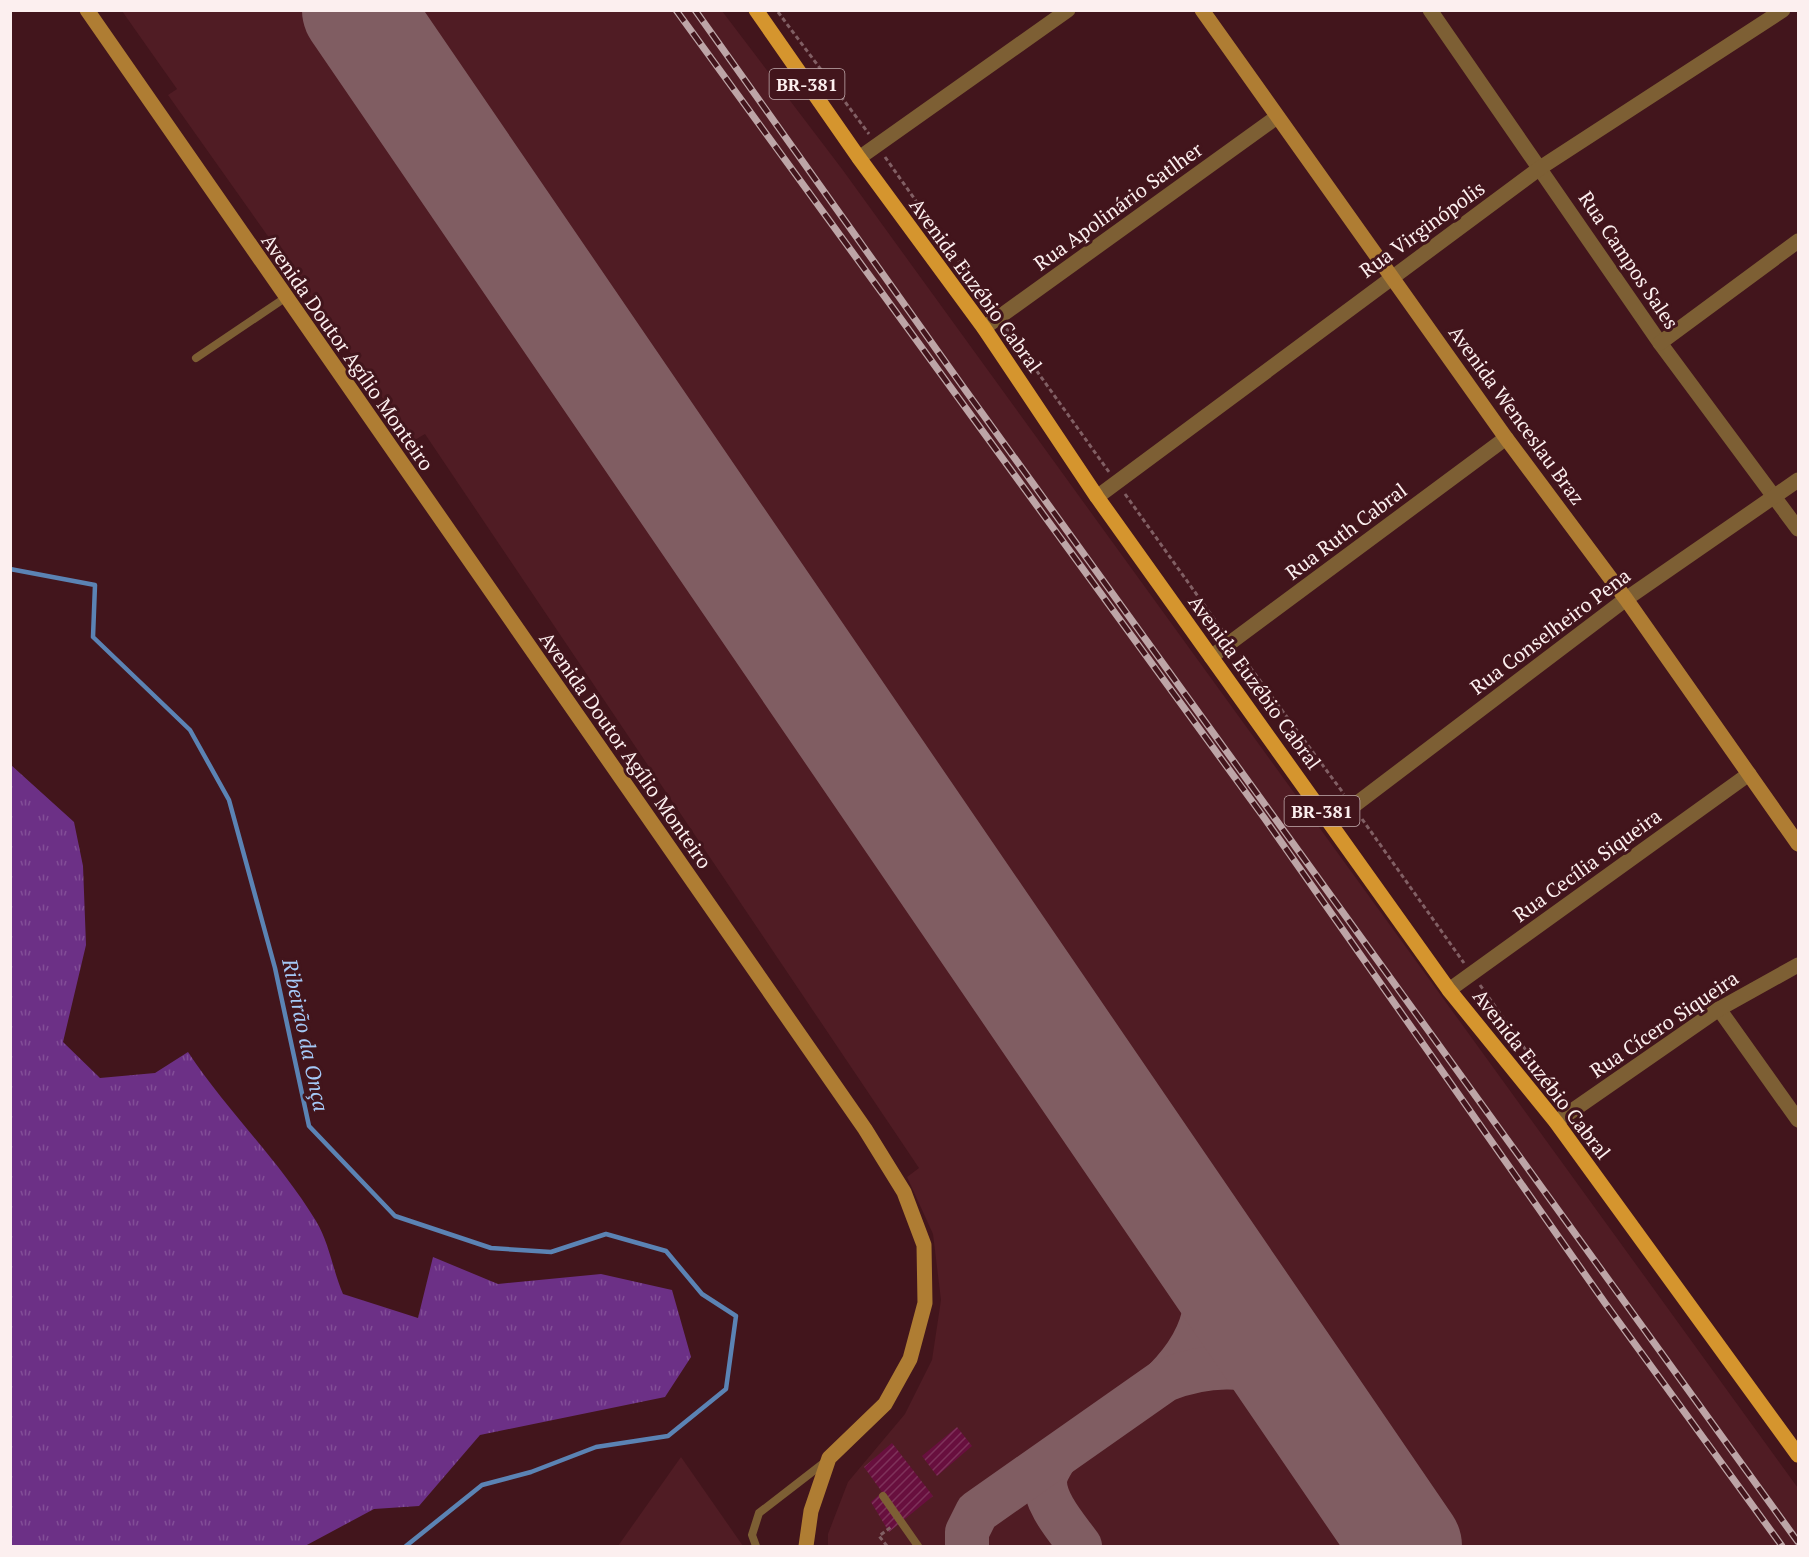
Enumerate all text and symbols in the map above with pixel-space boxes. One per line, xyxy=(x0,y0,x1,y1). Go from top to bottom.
road number: BR-381 xyxy=(770,69,844,99)
street label: Rua Apolinário Satlher xyxy=(1028,135,1208,276)
street label: Rua Virginópolis xyxy=(1354,174,1490,284)
street label: Rua Campos Sales xyxy=(1573,186,1685,334)
street label: Avenida Euzébio Cabral xyxy=(904,192,1048,378)
street label: Avenida Doutor Agílio Monteiro xyxy=(256,228,440,476)
street label: Avenida Wenceslau Braz xyxy=(1443,320,1591,510)
street label: Rua Ruth Cabral xyxy=(1280,477,1412,585)
street label: Rua Conselheiro Pena xyxy=(1464,562,1636,700)
street label: Avenida Euzébio Cabral xyxy=(1183,589,1327,775)
street label: Avenida Doutor Agílio Monteiro xyxy=(534,626,718,874)
road number: BR-381 xyxy=(1284,796,1360,826)
street label: Rua Cecília Siqueira xyxy=(1507,802,1667,928)
water label: Ribeirão da Onça xyxy=(276,955,336,1114)
street label: Rua Cícero Siqueira xyxy=(1584,964,1744,1084)
street label: Avenida Euzébio Cabral xyxy=(1467,983,1617,1165)

